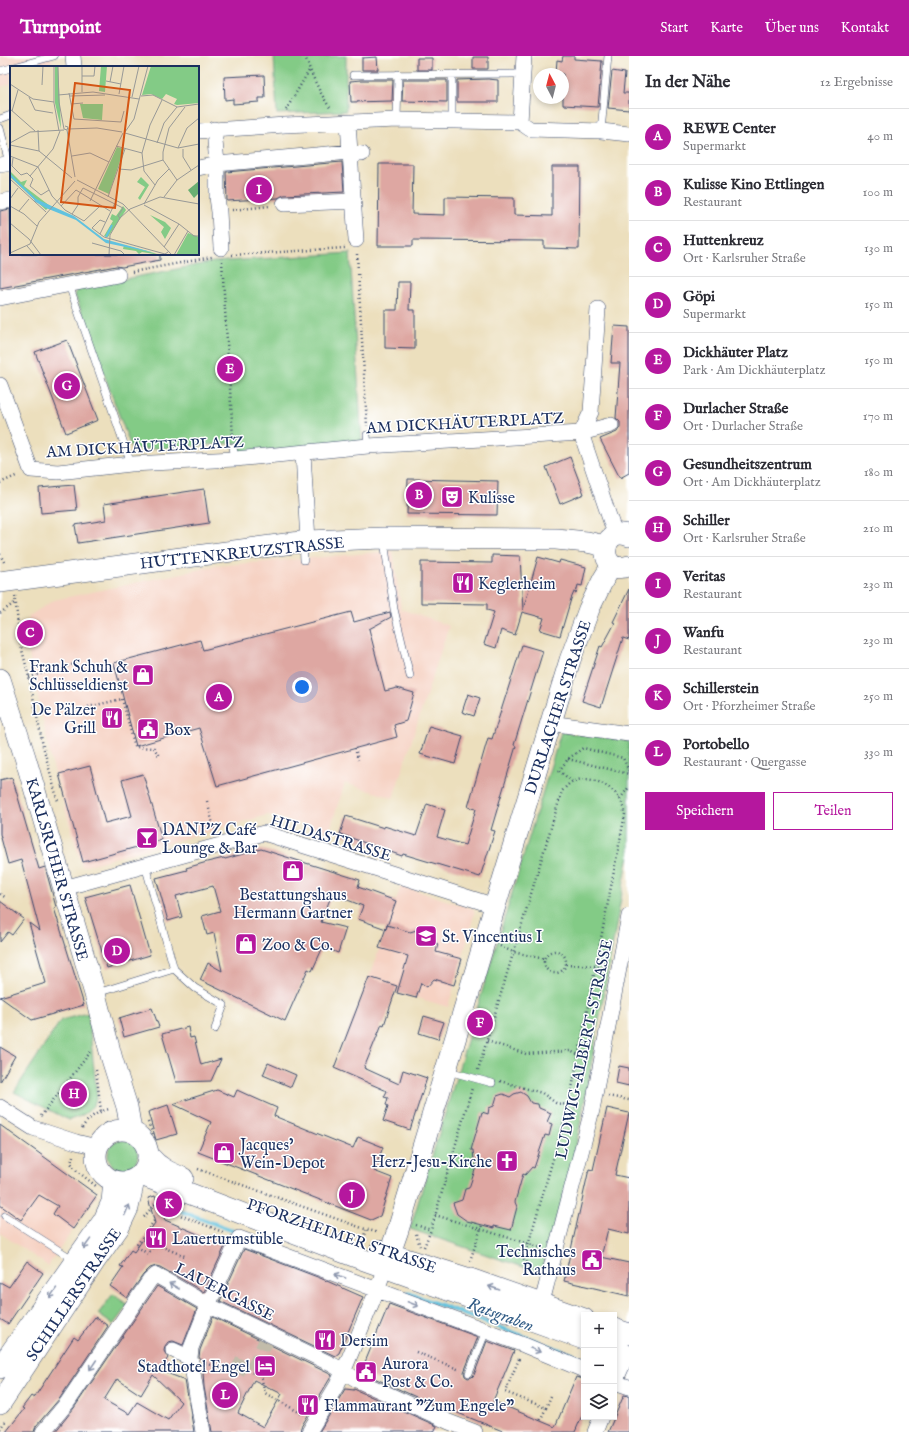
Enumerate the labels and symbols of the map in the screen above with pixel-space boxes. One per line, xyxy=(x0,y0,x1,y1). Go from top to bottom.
inset map xyxy=(10,66,199,255)
north arrow xyxy=(533,68,569,104)
pin: I xyxy=(246,175,272,205)
pin: E xyxy=(217,354,243,384)
pin: G xyxy=(54,371,80,401)
street label: AM DICKHÄUTERPLATZ xyxy=(365,408,565,439)
street label: AM DICKHÄUTERPLATZ xyxy=(45,432,245,463)
pin: B xyxy=(406,480,432,510)
theatre icon: Kulisse xyxy=(439,484,465,510)
place label: Kulisse xyxy=(468,489,515,509)
street label: HUTTENKREUZSTRASSE xyxy=(139,533,345,575)
restaurant icon: Keglerheim xyxy=(450,570,476,596)
place label: Keglerheim xyxy=(478,575,556,595)
pin: C xyxy=(17,618,43,648)
street label: DURLACHER STRASSE xyxy=(521,618,597,797)
place label: Frank Schuh & Schlüsseldienst xyxy=(29,658,129,696)
shop icon: Frank Schuh & Schlüsseldienst xyxy=(130,662,156,688)
your location xyxy=(292,677,312,697)
pin: A xyxy=(206,682,232,712)
place label: De Pälzer Grill xyxy=(31,701,97,739)
restaurant icon: De Pälzer Grill xyxy=(99,705,125,731)
public building icon: Box xyxy=(135,716,161,742)
place label: Box xyxy=(164,721,191,741)
street label: KARLSRUHER STRASSE xyxy=(20,776,92,964)
street label: HILDASTRASSE xyxy=(267,811,393,867)
place label: DANI'Z Café Lounge & Bar xyxy=(162,821,257,859)
bar icon: DANI'Z Café Lounge & Bar xyxy=(134,825,160,851)
shop icon: Bestattungshaus Hermann Gartner xyxy=(280,858,306,884)
place label: Bestattungshaus Hermann Gartner xyxy=(233,886,353,924)
school or university icon: St. Vincentius I xyxy=(413,923,439,949)
place label: St. Vincentius I xyxy=(442,928,543,948)
shop icon: Zoo & Co. xyxy=(233,931,259,957)
pin: D xyxy=(104,936,130,966)
place label: Zoo & Co. xyxy=(262,936,333,956)
street label: LUDWIG-ALBERT-STRASSE xyxy=(552,938,618,1161)
pin: F xyxy=(467,1008,493,1038)
pin: H xyxy=(61,1079,87,1109)
place label: Jacques’ Wein-Depot xyxy=(238,1136,326,1174)
shop icon: Jacques’ Wein-Depot xyxy=(211,1140,237,1166)
church icon: Herz-Jesu-Kirche xyxy=(494,1148,520,1174)
place label: Herz-Jesu-Kirche xyxy=(371,1153,492,1173)
pin: J xyxy=(339,1180,365,1210)
pin: K xyxy=(156,1189,182,1219)
street label: PFORZHEIMER STRASSE xyxy=(244,1195,439,1279)
one-way arrow xyxy=(124,1204,131,1216)
street label: SCHILLERSTRASSE xyxy=(23,1225,127,1366)
restaurant icon: Lauerturmstüble xyxy=(143,1225,169,1251)
place label: Lauerturmstüble xyxy=(172,1230,283,1250)
one-way arrow xyxy=(83,1238,91,1249)
place label: Technisches Rathaus xyxy=(496,1243,576,1281)
public building icon: Technisches Rathaus xyxy=(579,1247,605,1273)
street label: LAUERGASSE xyxy=(171,1259,277,1326)
one-way arrow xyxy=(334,1272,347,1279)
one-way arrow xyxy=(168,1281,180,1289)
one-way arrow xyxy=(488,1284,501,1291)
one-way arrow xyxy=(49,1287,57,1298)
water label: Ratsgraben xyxy=(465,1294,536,1337)
one-way arrow xyxy=(407,1300,419,1308)
restaurant icon: Dersim xyxy=(312,1327,338,1353)
place label: Dersim xyxy=(340,1332,388,1352)
one-way arrow xyxy=(528,1346,540,1354)
hotel icon: Stadthotel Engel xyxy=(252,1353,278,1379)
place label: Aurora Post & Co. xyxy=(381,1355,453,1393)
place label: Stadthotel Engel xyxy=(138,1358,251,1378)
one-way arrow xyxy=(89,1359,97,1370)
public building icon: Aurora Post & Co. xyxy=(353,1359,379,1385)
pin: L xyxy=(212,1380,238,1410)
restaurant icon: Flammaurant "Zum Engele" xyxy=(295,1392,321,1418)
place label: Flammaurant "Zum Engele" xyxy=(324,1397,514,1417)

